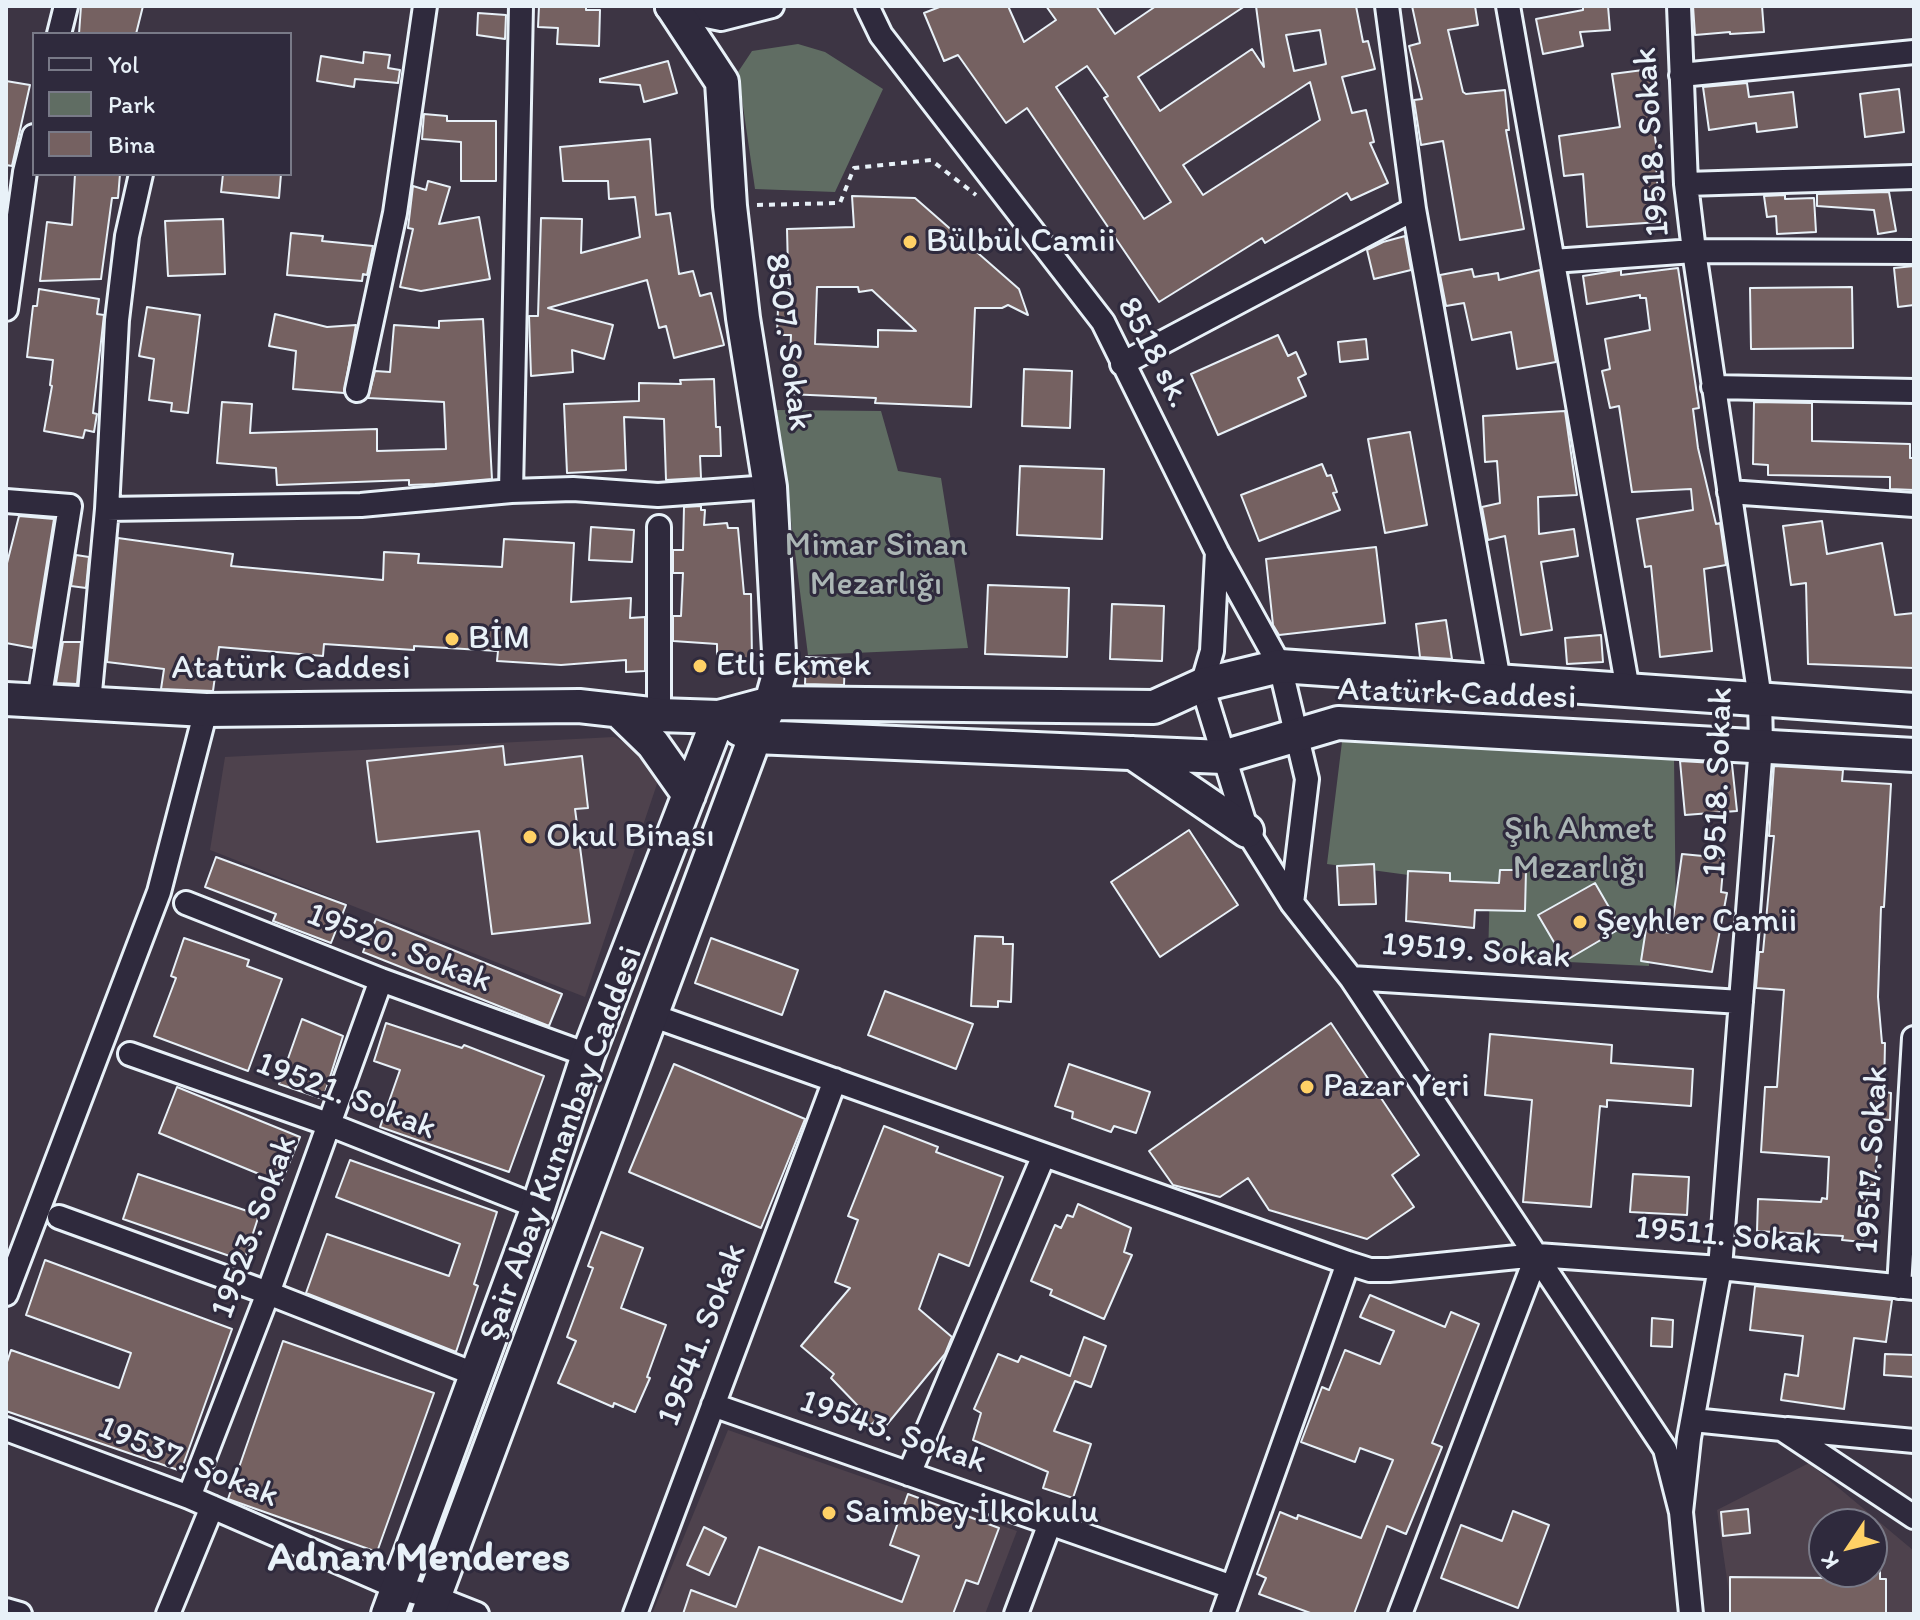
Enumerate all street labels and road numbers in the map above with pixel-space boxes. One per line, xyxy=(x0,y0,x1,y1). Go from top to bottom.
street label: 19518. Sokak xyxy=(1626,46,1680,238)
street label: 8507. Sokak xyxy=(754,251,820,433)
street label: 8518 sk. xyxy=(1107,291,1199,415)
street label: Atatürk Caddesi xyxy=(171,649,411,689)
street label: Atatürk Caddesi xyxy=(1337,670,1577,720)
street label: 19518. Sokak xyxy=(1695,686,1743,878)
street label: 19520. Sokak xyxy=(301,895,497,1003)
street label: 19519. Sokak xyxy=(1380,925,1572,979)
street label: Şair Abay Kunanbay Caddesi xyxy=(471,941,653,1347)
street label: 19521. Sokak xyxy=(250,1044,442,1150)
street label: 19517. Sokak xyxy=(1848,1065,1898,1255)
street label: 19523. Sokak xyxy=(203,1130,307,1324)
street label: 19511. Sokak xyxy=(1633,1209,1823,1265)
street label: 19541. Sokak xyxy=(650,1238,756,1432)
street label: 19543. Sokak xyxy=(794,1382,992,1484)
street label: 19537. Sokak xyxy=(92,1408,284,1518)

